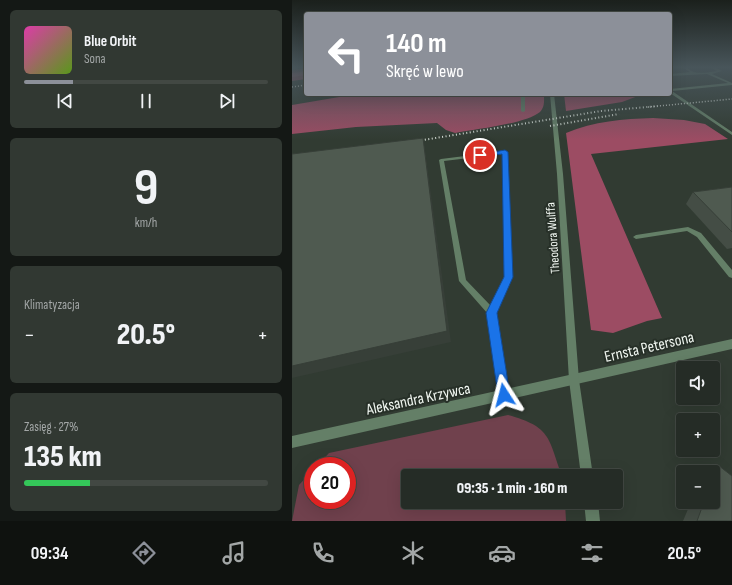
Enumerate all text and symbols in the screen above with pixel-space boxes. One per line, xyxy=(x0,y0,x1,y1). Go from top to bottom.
text: 140 m xyxy=(386,27,447,60)
icon: left xyxy=(320,28,372,80)
text: Blue Orbit xyxy=(84,32,136,51)
text: Sona xyxy=(84,51,106,67)
text: Skręć w lewo xyxy=(386,61,464,82)
icon: previous xyxy=(54,90,76,112)
icon: pause xyxy=(135,90,157,112)
icon: next xyxy=(216,90,238,112)
pin xyxy=(463,138,497,172)
icon: arrive xyxy=(469,144,491,166)
text: 9 xyxy=(134,157,158,220)
street label: Theodora Wulffa xyxy=(543,202,563,274)
text: km/h xyxy=(135,215,157,231)
text: Klimatyzacja xyxy=(24,297,80,313)
text: 20.5° xyxy=(117,317,175,353)
text: − xyxy=(24,322,35,349)
text: + xyxy=(257,322,268,349)
street label: Ernsta Petersona xyxy=(603,328,696,367)
map controls xyxy=(676,361,720,509)
button: sound xyxy=(676,361,720,405)
position arrow xyxy=(483,374,525,416)
street label: Aleksandra Krzywca xyxy=(364,379,472,420)
button: + xyxy=(676,413,720,457)
text: Zasięg · 27% xyxy=(24,419,78,435)
text: 135 km xyxy=(24,439,102,475)
speed limit sign: 20 xyxy=(304,457,356,509)
button: − xyxy=(676,465,720,509)
text: 09:35 · 1 min · 160 m xyxy=(457,479,567,498)
icon: directions xyxy=(130,539,158,567)
icon: music xyxy=(220,539,248,567)
icon: phone xyxy=(309,539,337,567)
icon: climate xyxy=(399,539,427,567)
icon: car xyxy=(488,539,516,567)
icon: filters xyxy=(578,539,606,567)
text: 09:34 xyxy=(31,543,68,564)
text: 20.5° xyxy=(667,543,701,564)

